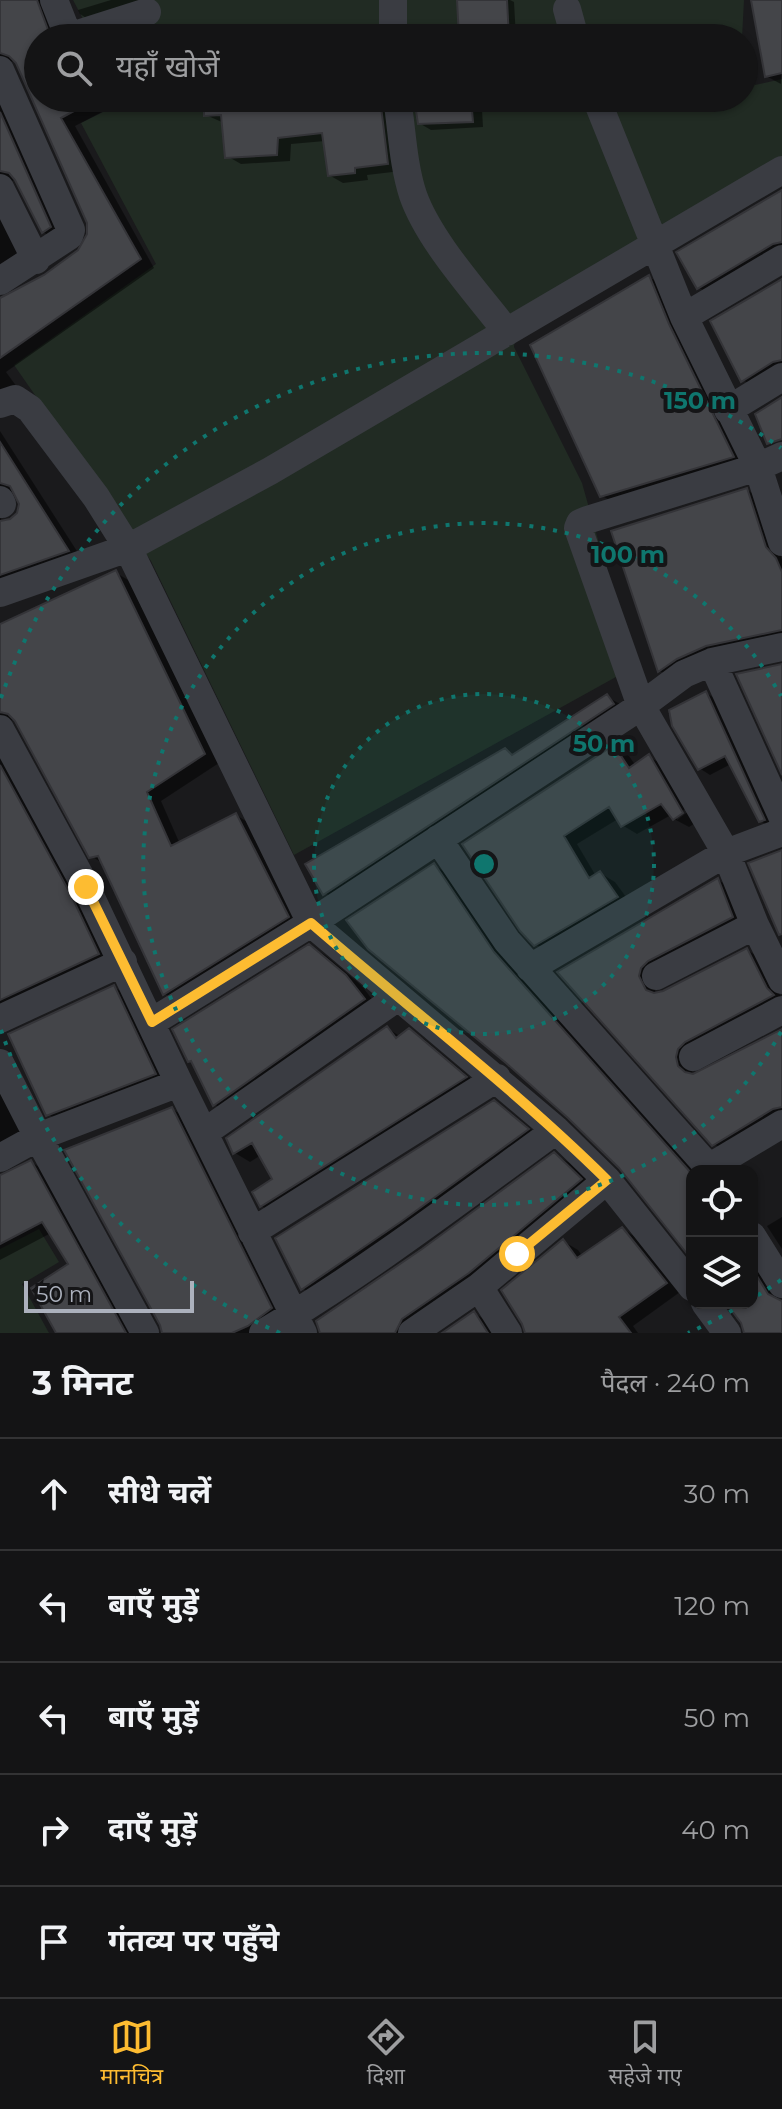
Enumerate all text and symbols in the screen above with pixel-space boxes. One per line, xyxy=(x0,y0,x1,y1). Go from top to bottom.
search box xyxy=(24,24,758,112)
icon: search xyxy=(52,46,96,90)
text: यहाँ खोजें xyxy=(116,48,220,85)
text: 150 m xyxy=(664,386,736,415)
text: 100 m xyxy=(591,540,665,569)
text: 50 m xyxy=(573,729,635,758)
centre of rings xyxy=(470,850,498,878)
route end xyxy=(68,869,104,905)
map controls xyxy=(686,1165,758,1309)
button: locate xyxy=(686,1165,758,1237)
route start xyxy=(499,1236,535,1272)
button: layers xyxy=(686,1237,758,1309)
scale bar xyxy=(24,1277,194,1313)
text: 50 m xyxy=(36,1281,92,1308)
text: 3 मिनट xyxy=(32,1362,133,1404)
text: पैदल · 240 m xyxy=(601,1367,750,1399)
icon: ahead xyxy=(32,1472,76,1516)
text: सीधे चलें xyxy=(108,1474,211,1511)
text: 30 m xyxy=(684,1478,750,1510)
icon: left xyxy=(32,1584,76,1628)
text: बाएँ मुड़ें xyxy=(108,1586,199,1623)
text: 120 m xyxy=(674,1590,750,1622)
icon: left xyxy=(32,1696,76,1740)
text: बाएँ मुड़ें xyxy=(108,1698,199,1735)
text: 50 m xyxy=(684,1702,750,1734)
icon: right xyxy=(32,1808,76,1852)
text: दाएँ मुड़ें xyxy=(108,1810,197,1847)
text: 40 m xyxy=(681,1814,750,1846)
icon: arrive xyxy=(32,1920,76,1964)
text: गंतव्य पर पहुँचे xyxy=(108,1922,279,1959)
tab: मानचित्र xyxy=(100,2015,163,2093)
tab: दिशा xyxy=(364,2015,408,2093)
tab: सहेजे गए xyxy=(608,2015,682,2093)

